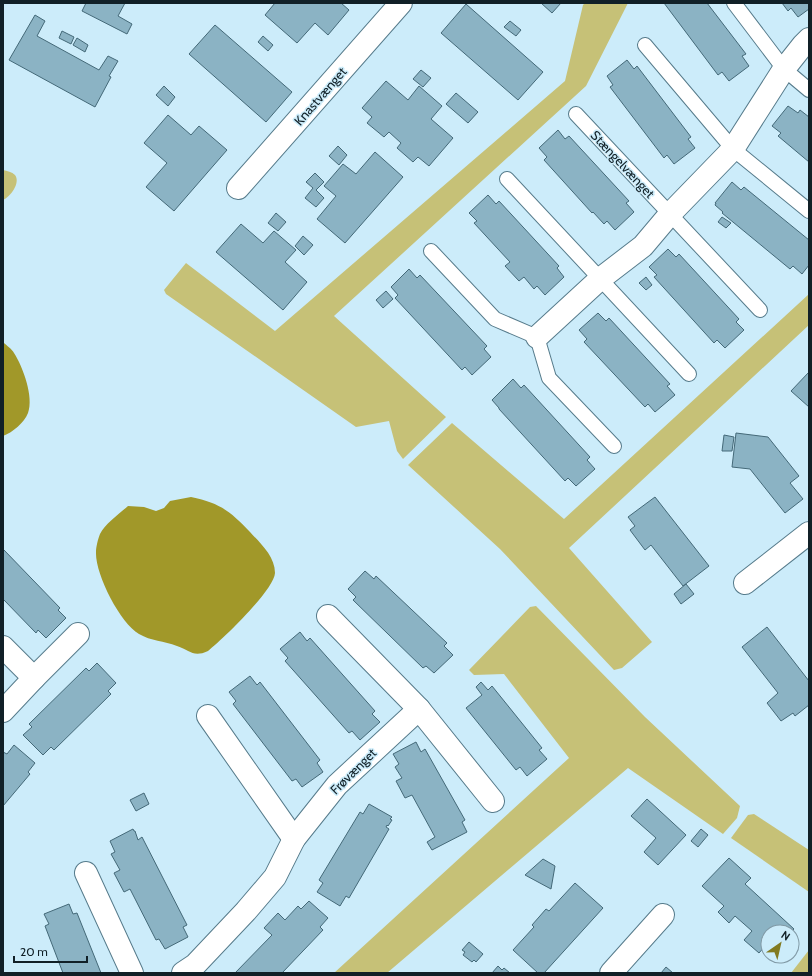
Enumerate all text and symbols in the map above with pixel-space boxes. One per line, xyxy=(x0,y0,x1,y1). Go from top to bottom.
street label: Knastvænget xyxy=(290,63,350,128)
street label: Stængelvænget xyxy=(588,127,659,202)
street label: Frøvænget xyxy=(327,744,380,797)
north arrow xyxy=(760,924,800,964)
text: N xyxy=(778,928,793,944)
scale bar xyxy=(14,938,87,964)
text: 20 m xyxy=(20,944,48,959)

